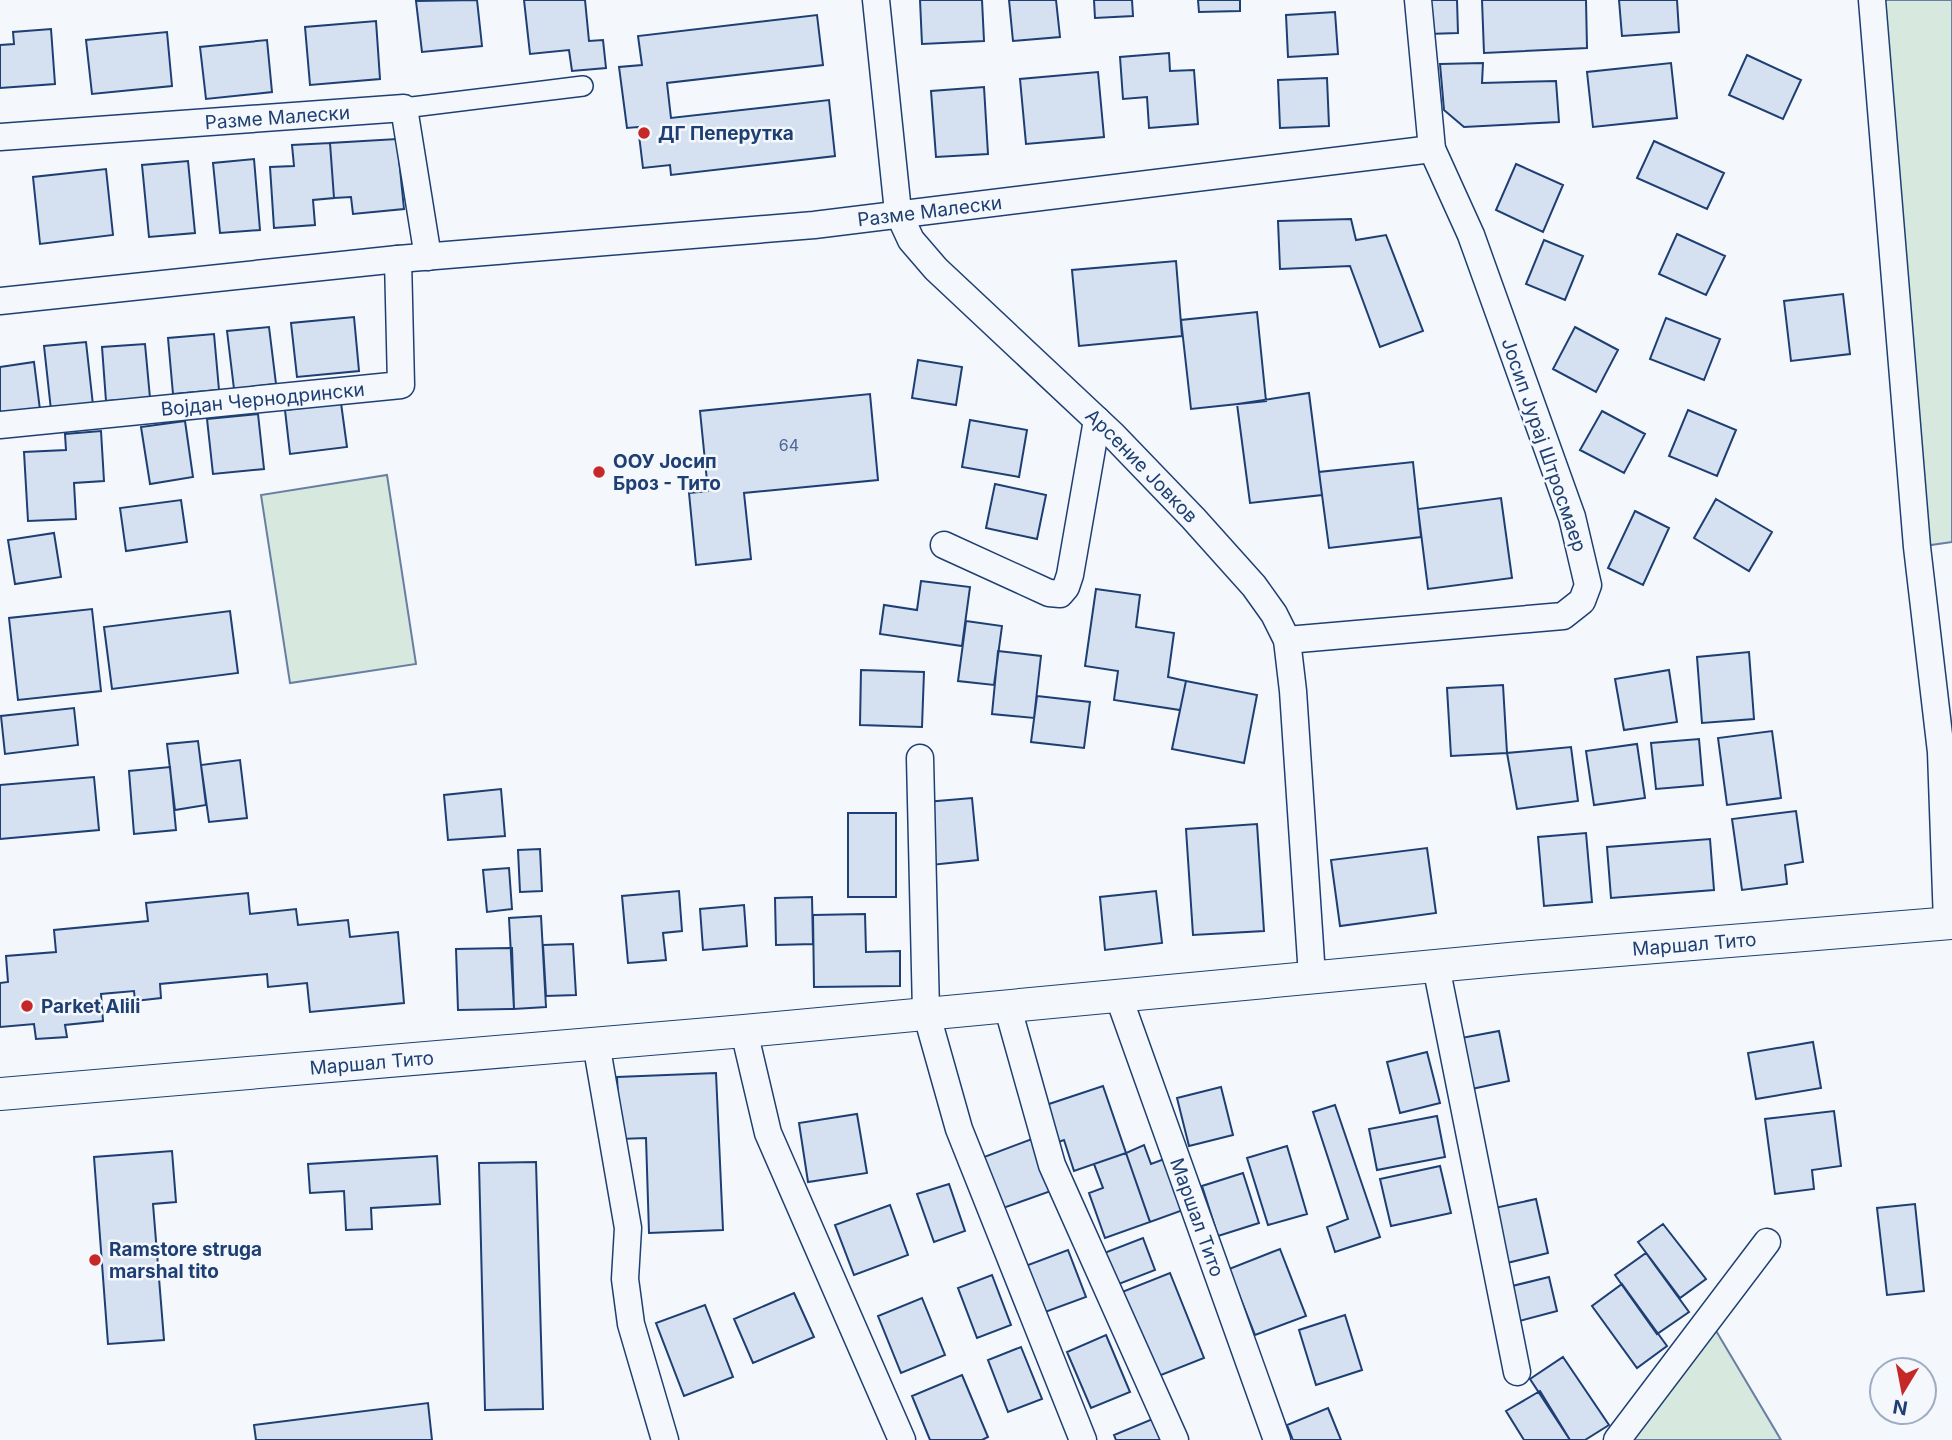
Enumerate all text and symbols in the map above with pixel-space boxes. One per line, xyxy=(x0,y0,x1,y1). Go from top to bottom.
street label: Разме Малески xyxy=(204,100,351,134)
place label: ДГ Пеперутка xyxy=(658,122,794,145)
marker: ДГ Пеперутка xyxy=(636,125,652,141)
street label: Разме Малески xyxy=(856,190,1003,231)
street label: Јосип Јурај Штросмаер xyxy=(1497,335,1591,555)
street label: Војдан Чернодрински xyxy=(160,377,366,420)
street label: Арсение Јовков xyxy=(1081,404,1203,527)
house number: 64 xyxy=(779,435,799,455)
place label: ООУ Јосип Броз - Тито xyxy=(613,450,721,495)
marker: ООУ Јосип Броз - Тито xyxy=(591,464,607,480)
street label: Маршал Тито xyxy=(1631,927,1757,960)
place label: Parket Alili xyxy=(41,995,140,1018)
marker: Parket Alili xyxy=(19,998,35,1014)
street label: Маршал Тито xyxy=(309,1046,435,1079)
street label: Маршал Тито xyxy=(1166,1155,1229,1280)
place label: Ramstore struga marshal tito xyxy=(109,1238,262,1283)
marker: Ramstore struga marshal tito xyxy=(87,1252,103,1268)
north arrow xyxy=(1868,1356,1938,1426)
text: N xyxy=(1891,1395,1909,1420)

